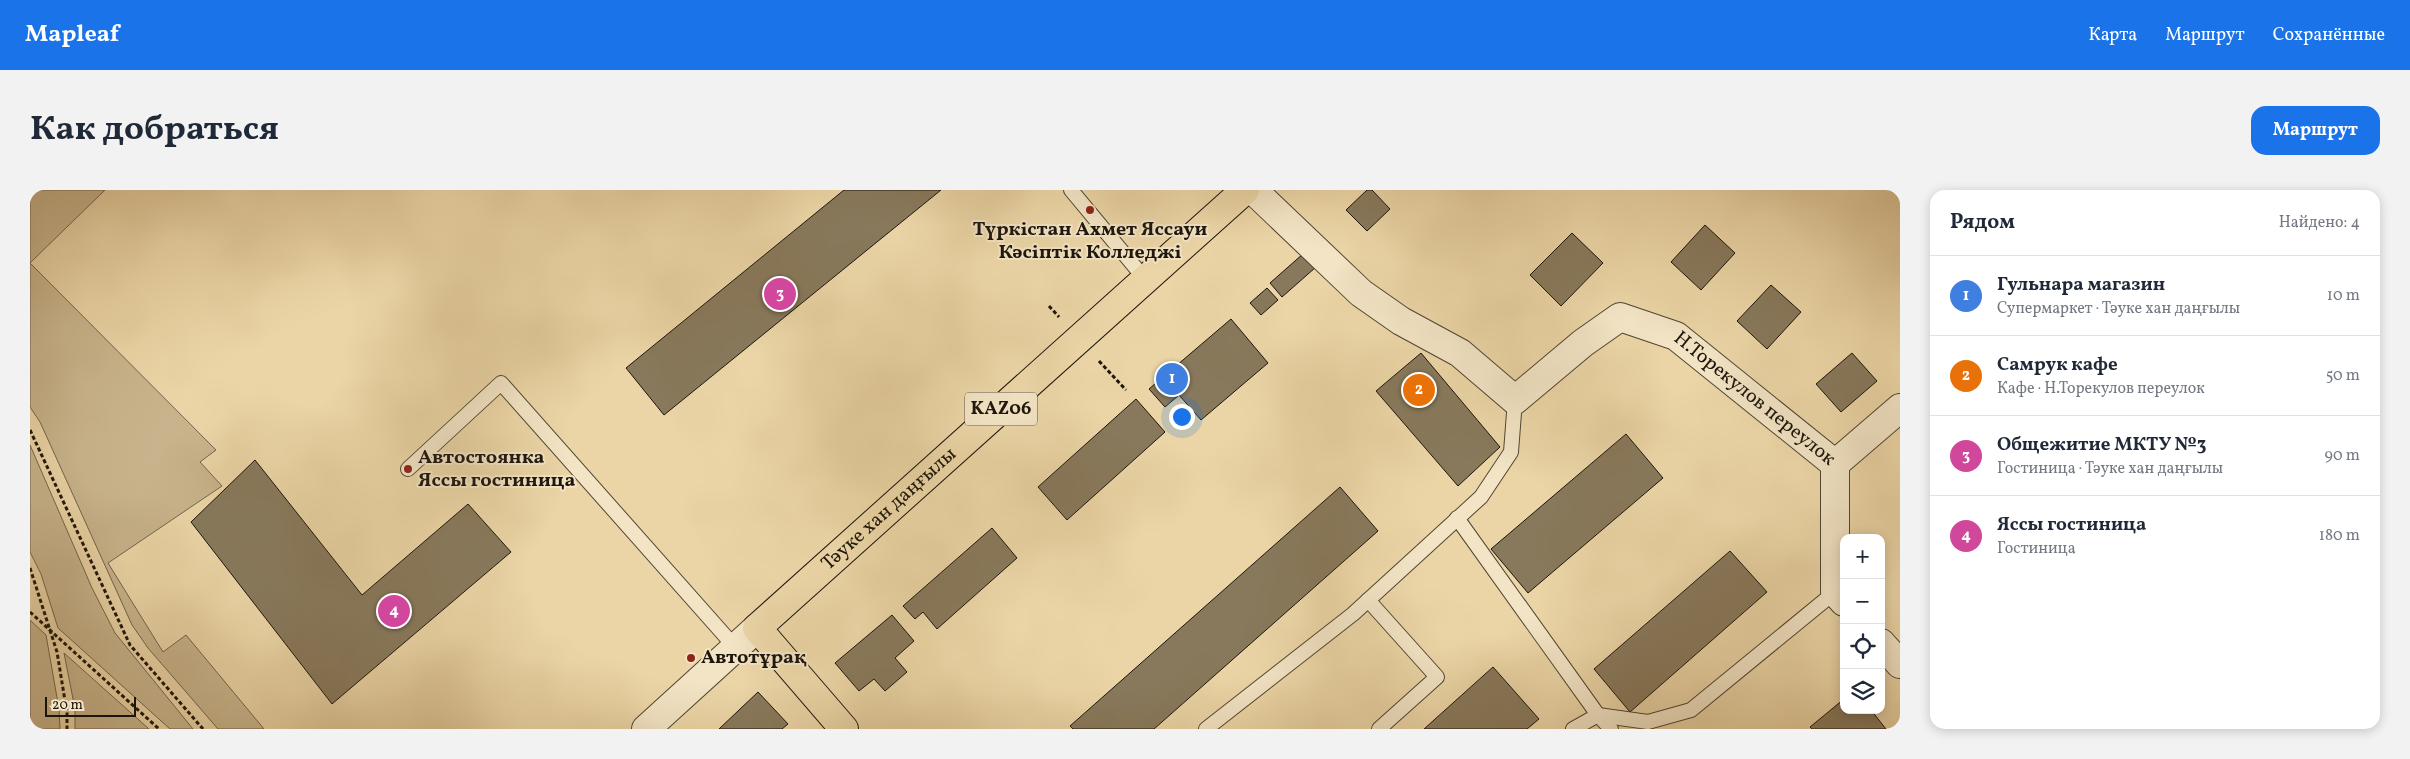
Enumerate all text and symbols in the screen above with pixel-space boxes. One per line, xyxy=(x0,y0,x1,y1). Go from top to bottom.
text: Mapleaf xyxy=(25,18,119,52)
text: Карта xyxy=(2088,23,2137,48)
text: Маршрут xyxy=(2165,23,2245,48)
text: Сохранённые xyxy=(2273,23,2385,48)
text: Как добраться xyxy=(30,106,279,154)
button: Маршрут xyxy=(2251,106,2380,155)
marker: Түркістан Ахмет Яссауи Кәсіптік Колледжі xyxy=(1084,204,1096,216)
text: Рядом xyxy=(1950,208,2015,237)
text: Найдено: 4 xyxy=(2279,212,2360,234)
place label: Түркістан Ахмет Яссауи Кәсіптік Колледжі xyxy=(973,216,1208,267)
text: Гульнара магазин xyxy=(1997,272,2165,298)
pin: 3 xyxy=(764,275,796,313)
text: 1 xyxy=(1963,285,1969,307)
text: 10 m xyxy=(2327,285,2360,307)
text: Супермаркет · Тәуке хан даңғылы xyxy=(1997,298,2240,320)
street label: Н.Торекулов переулок xyxy=(1667,325,1841,473)
text: Самрук кафе xyxy=(1997,352,2118,378)
pin: 1 xyxy=(1156,360,1188,398)
text: 2 xyxy=(1962,365,1970,387)
text: 50 m xyxy=(2326,365,2360,387)
pin: 2 xyxy=(1403,371,1435,409)
text: Кафе · Н.Торекулов переулок xyxy=(1997,378,2205,400)
road number: KАZ06 xyxy=(965,392,1037,425)
your location xyxy=(1169,404,1195,430)
text: Общежитие МКТУ №3 xyxy=(1997,432,2206,458)
street label: Тәуке хан даңғылы xyxy=(816,441,963,578)
place label: Автостоянка Яссы гостиница xyxy=(418,444,575,495)
text: 3 xyxy=(1962,445,1970,467)
text: 90 m xyxy=(2324,445,2360,467)
text: Гостиница · Тәуке хан даңғылы xyxy=(1997,458,2223,480)
marker: Автостоянка Яссы гостиница xyxy=(402,463,414,475)
text: Яссы гостиница xyxy=(1997,512,2146,538)
text: 4 xyxy=(1961,525,1971,547)
text: 180 m xyxy=(2319,525,2360,547)
map controls xyxy=(1840,534,1885,714)
button: + xyxy=(1840,534,1885,579)
text: Гостиница xyxy=(1997,538,2076,560)
button: − xyxy=(1840,579,1885,624)
pin: 4 xyxy=(378,592,410,630)
button: locate xyxy=(1840,624,1885,669)
place label: Автотұрақ xyxy=(701,644,807,672)
marker: Автотұрақ xyxy=(685,652,697,664)
button: layers xyxy=(1840,669,1885,714)
scale bar xyxy=(45,694,136,717)
text: 20 m xyxy=(52,696,83,715)

